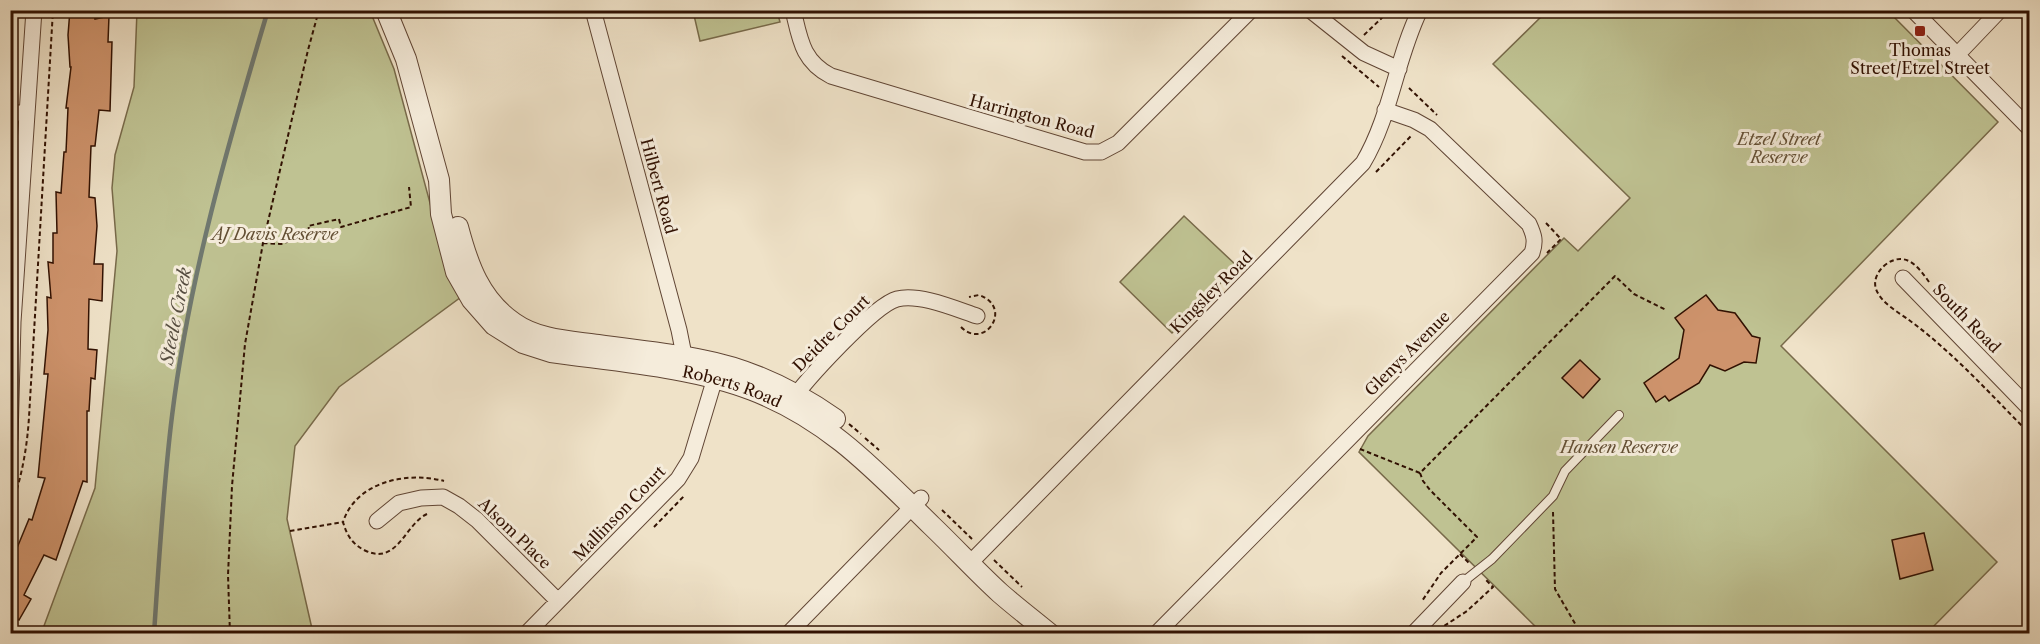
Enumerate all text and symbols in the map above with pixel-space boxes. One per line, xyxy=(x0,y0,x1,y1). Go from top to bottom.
marker: Thomas Street/Etzel Street xyxy=(1913,24,1927,38)
place label: Thomas Street/Etzel Street xyxy=(1850,40,1990,78)
street label: Harrington Road xyxy=(968,90,1097,142)
park label: Etzel Street Reserve xyxy=(1735,129,1822,167)
street label: Hilbert Road xyxy=(637,136,681,236)
park label: AJ Davis Reserve xyxy=(209,224,339,244)
street label: Kingsley Road xyxy=(1166,246,1257,337)
water label: Steele Creek xyxy=(156,265,196,367)
street label: South Road xyxy=(1929,279,2005,357)
street label: Deidre Court xyxy=(788,290,874,376)
street label: Glenys Avenue xyxy=(1360,306,1454,400)
street label: Roberts Road xyxy=(681,361,785,412)
park label: Hansen Reserve xyxy=(1558,437,1679,457)
street label: Mallinson Court xyxy=(569,461,670,565)
street label: Alsom Place xyxy=(474,493,556,573)

